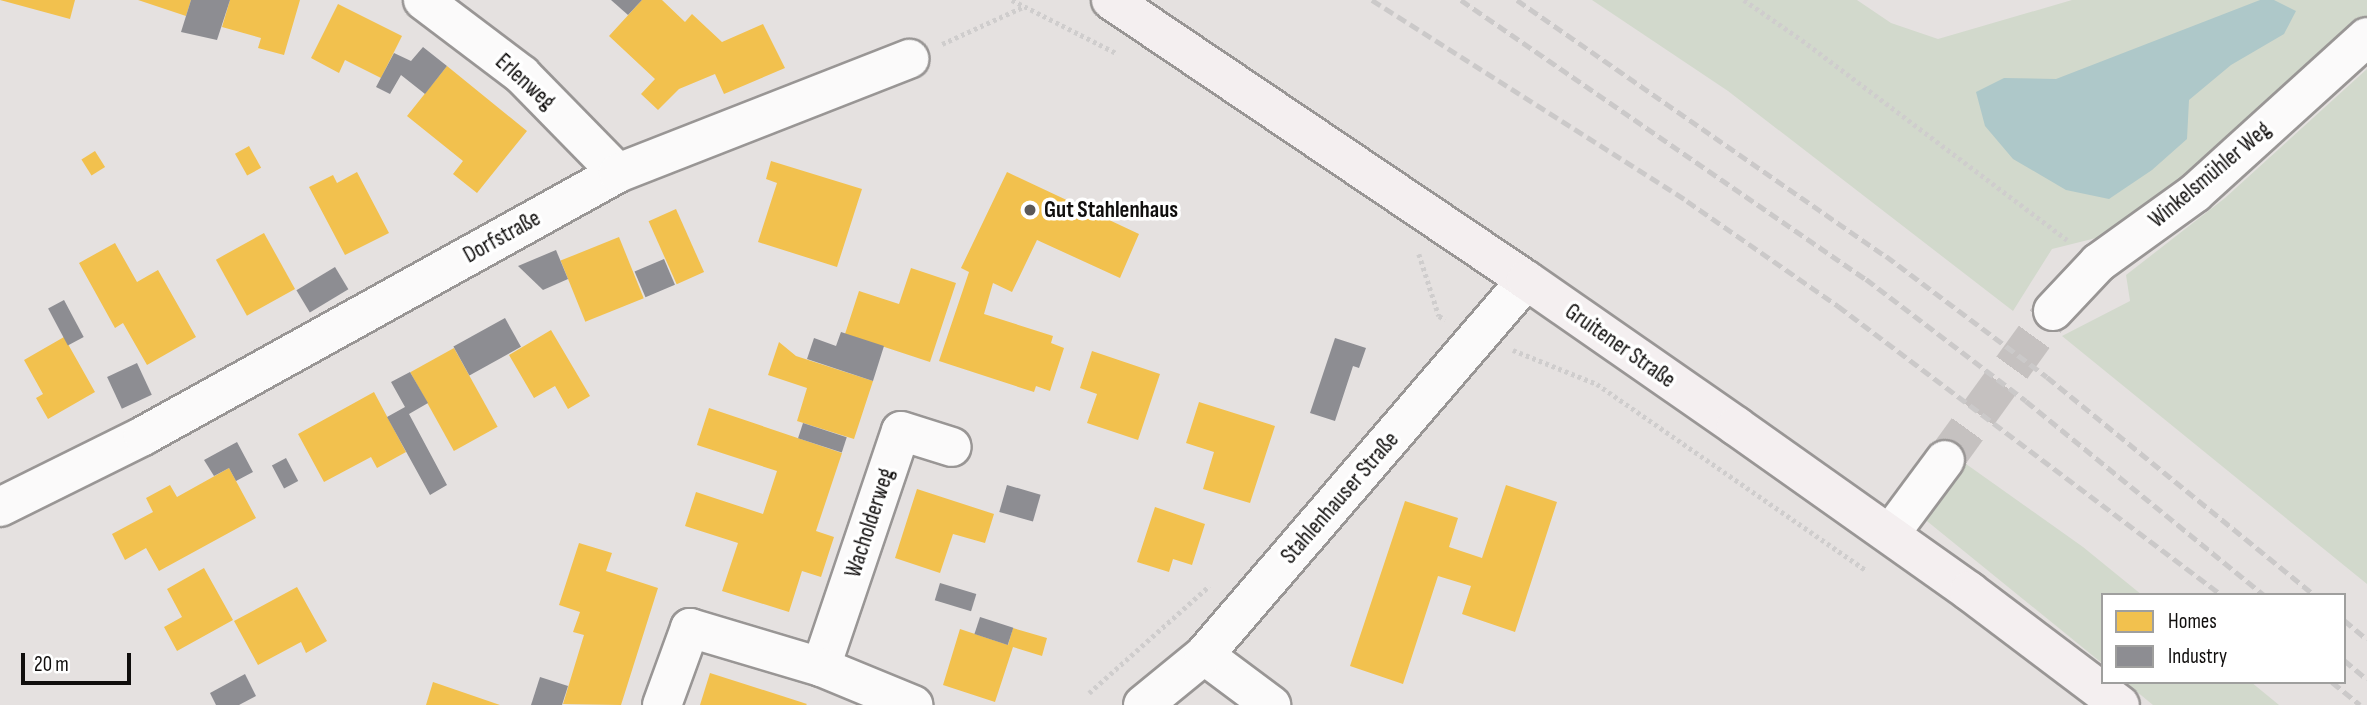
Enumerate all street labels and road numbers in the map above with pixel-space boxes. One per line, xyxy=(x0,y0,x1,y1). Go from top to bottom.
street label: Erlenweg xyxy=(490,48,560,116)
street label: Winkelsmühler Weg xyxy=(2144,116,2276,234)
street label: Dorfstraße xyxy=(459,205,545,269)
street label: Gruitener Straße xyxy=(1560,298,1680,394)
street label: Stahlenhauser Straße xyxy=(1275,426,1405,570)
street label: Wacholderweg xyxy=(839,465,901,581)

